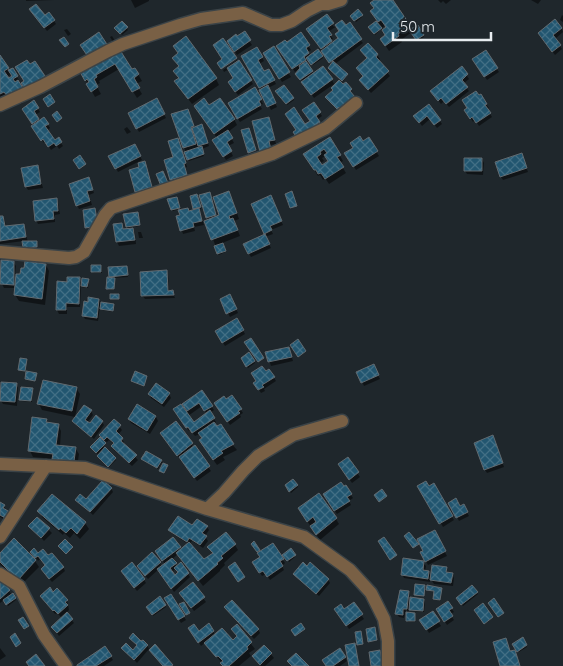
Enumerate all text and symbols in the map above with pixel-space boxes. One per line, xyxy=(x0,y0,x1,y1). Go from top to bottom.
scale bar xyxy=(393,10,490,42)
text: 50 m xyxy=(400,17,435,36)

